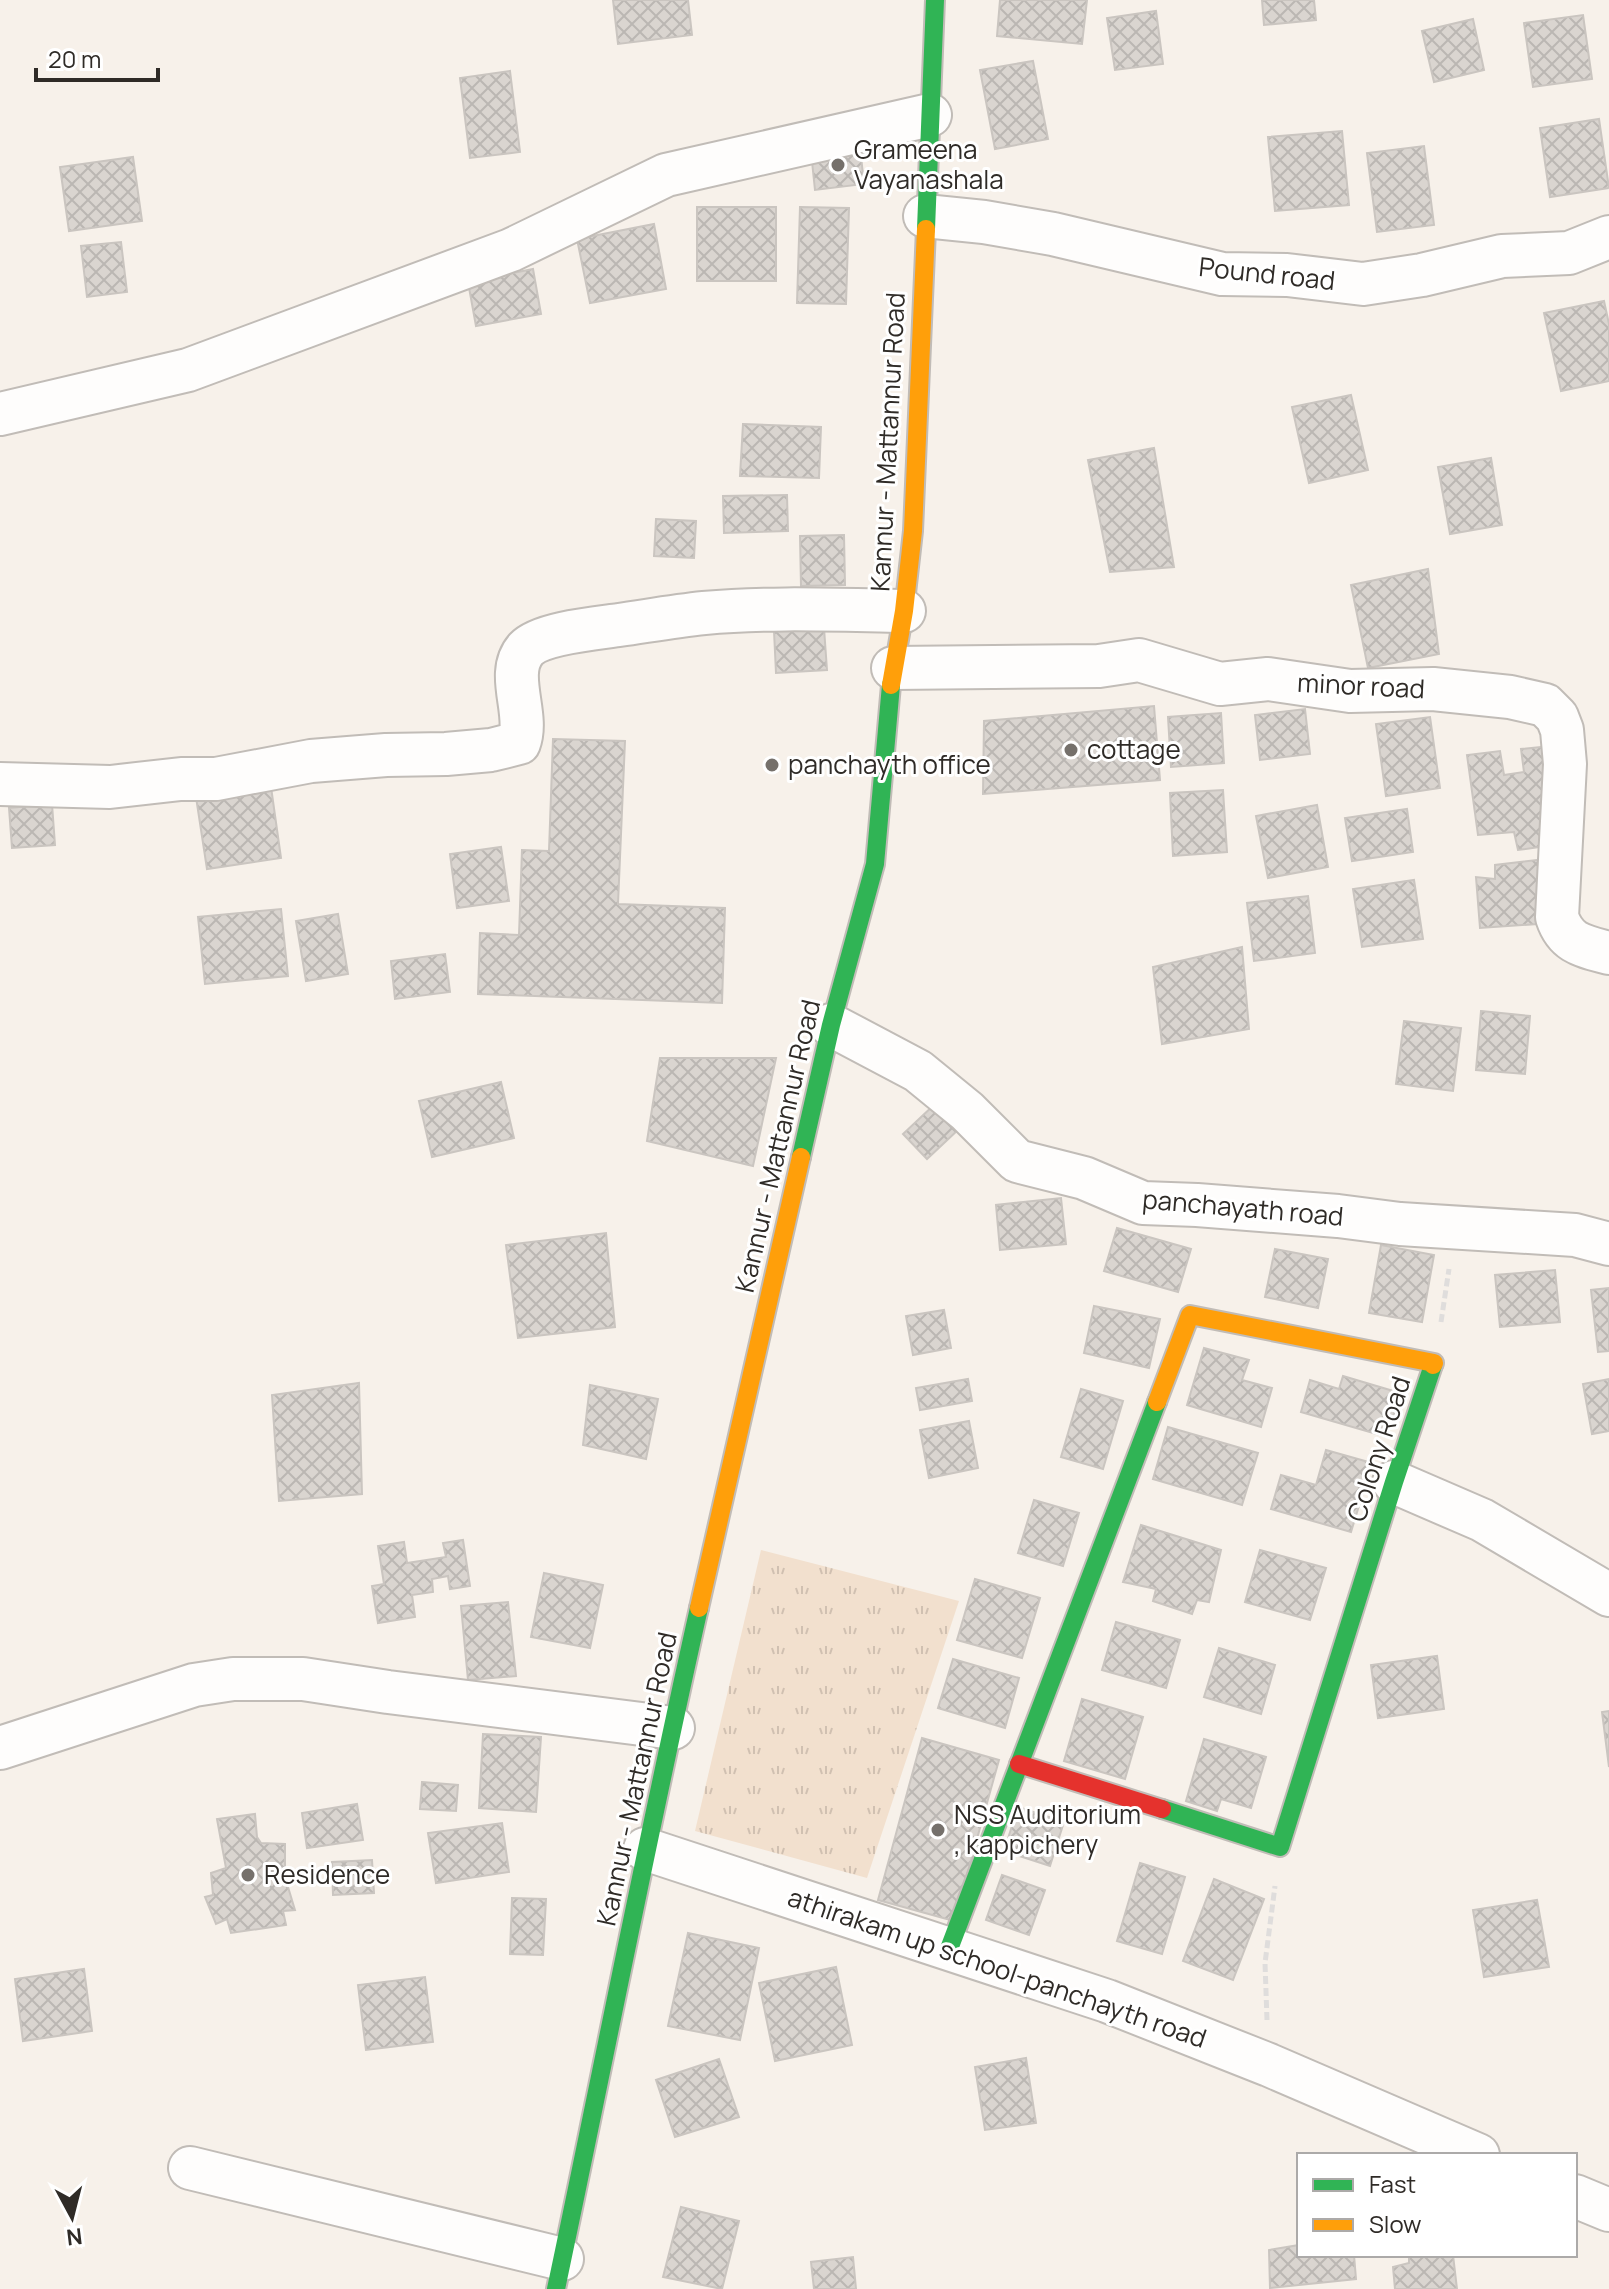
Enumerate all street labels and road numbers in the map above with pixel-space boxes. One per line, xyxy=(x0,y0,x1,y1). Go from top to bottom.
street label: Pound road xyxy=(1197,248,1337,298)
street label: Kannur - Mattannur Road xyxy=(861,291,913,592)
street label: minor road xyxy=(1296,664,1426,706)
street label: Kannur - Mattannur Road xyxy=(726,996,828,1296)
street label: panchayath road xyxy=(1141,1180,1345,1234)
street label: Colony Road xyxy=(1338,1371,1418,1526)
street label: Kannur - Mattannur Road xyxy=(587,1629,685,1929)
street label: athirakam up school-panchayth road xyxy=(783,1878,1211,2056)

